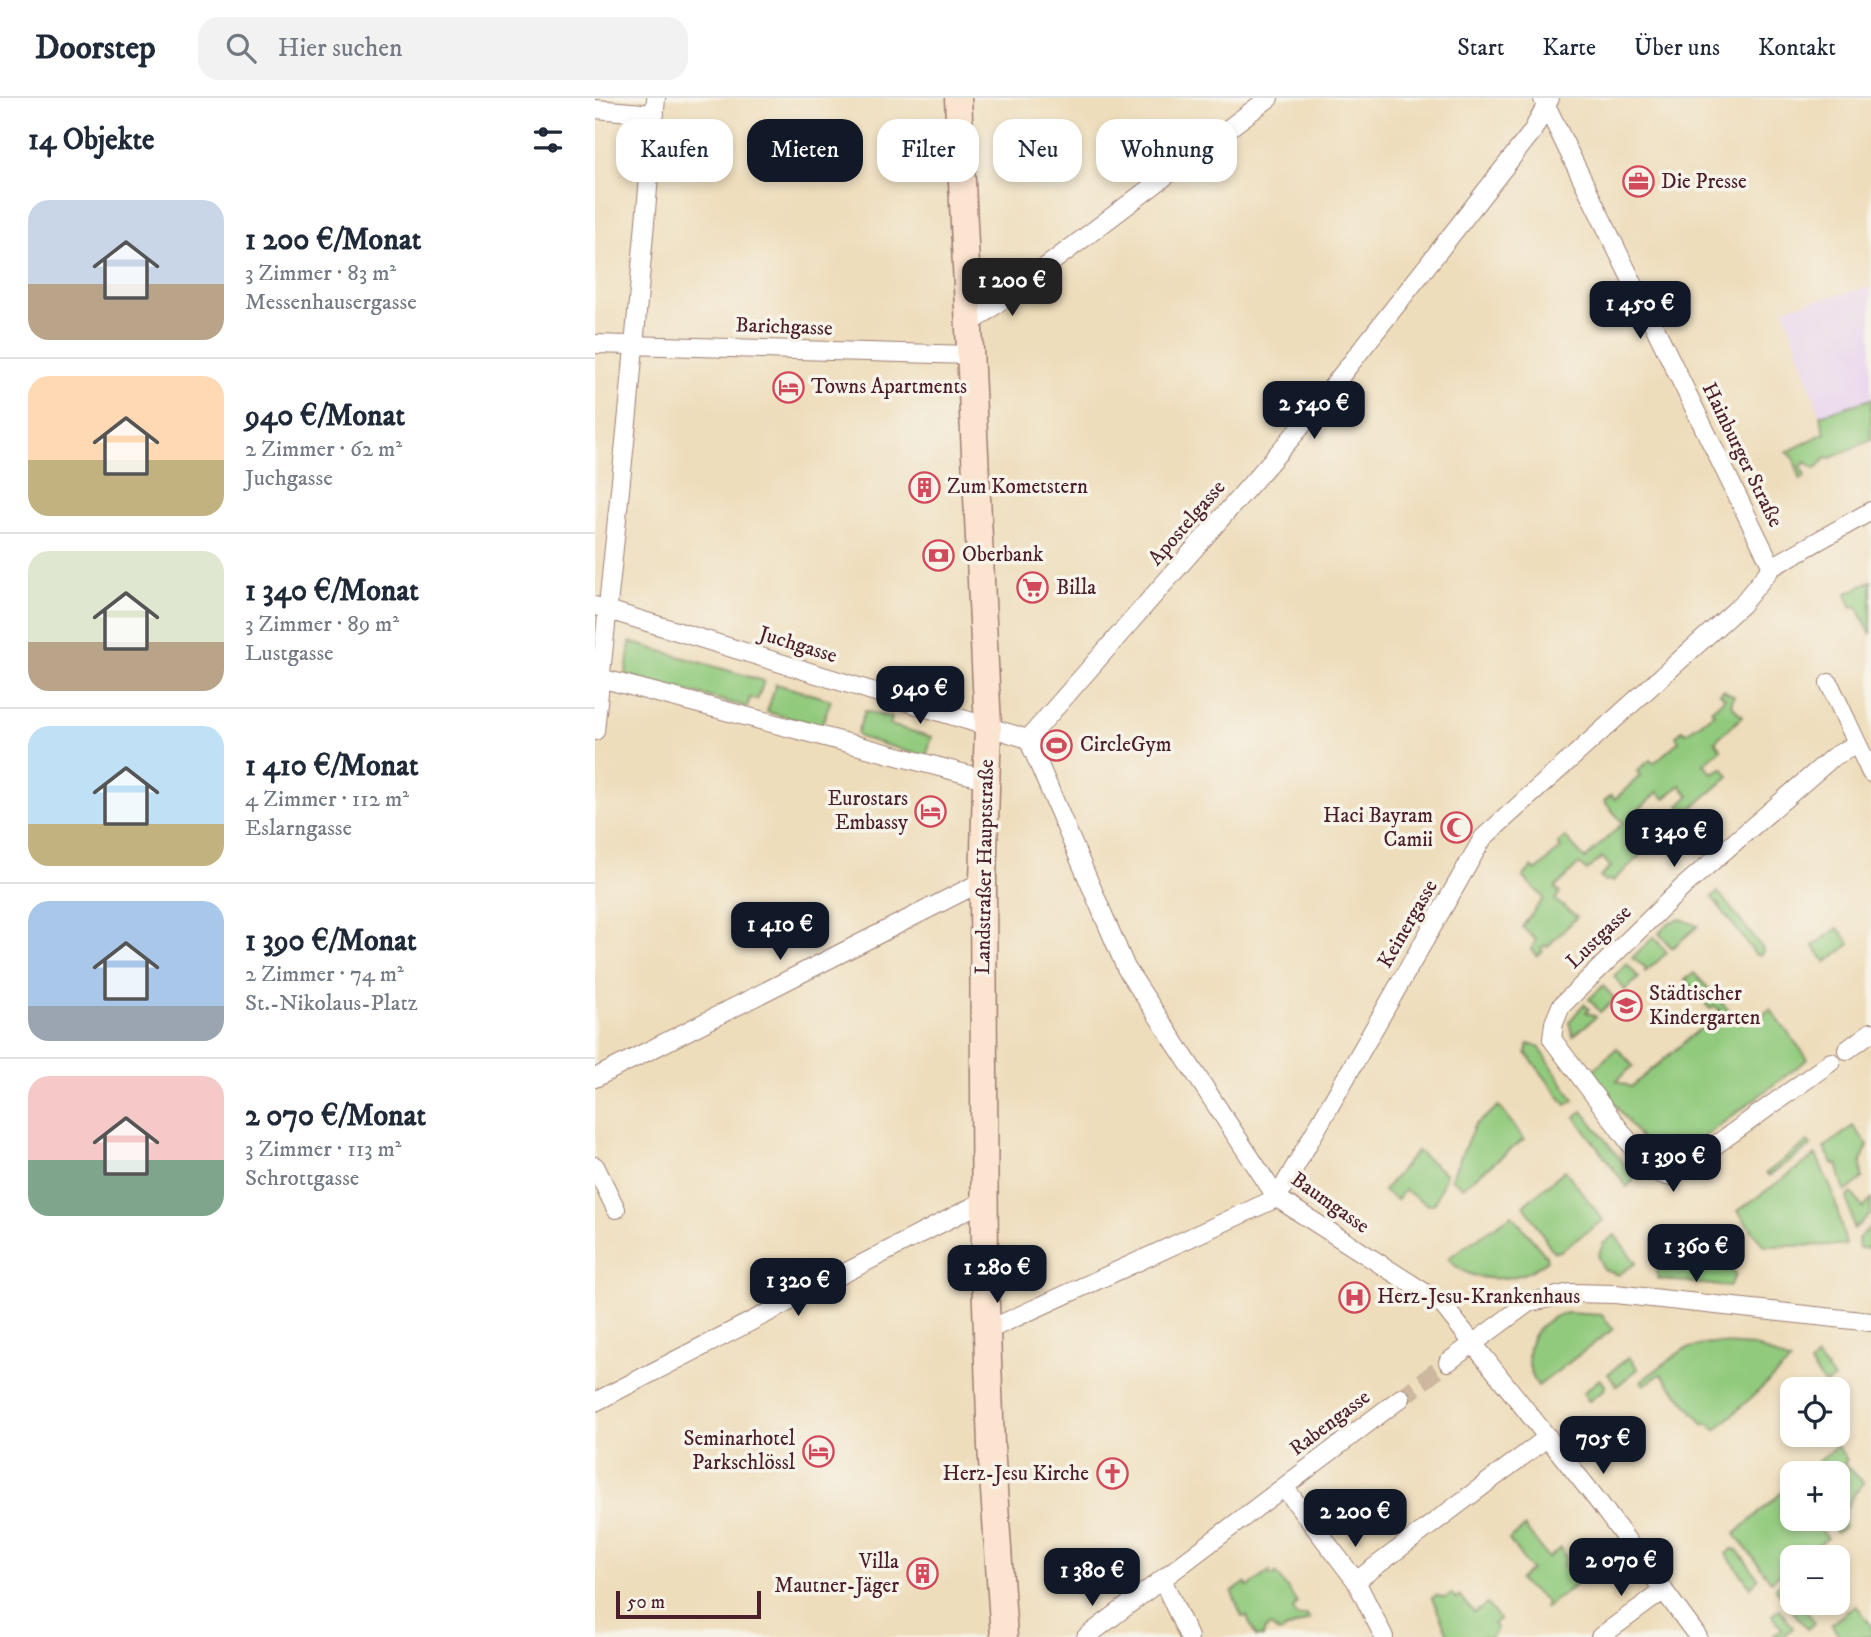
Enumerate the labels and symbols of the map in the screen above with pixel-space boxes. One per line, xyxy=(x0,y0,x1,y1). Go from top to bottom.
office icon: Die Presse xyxy=(1621,165,1655,199)
place label: Die Presse xyxy=(1661,169,1747,195)
pin: 1 200 € xyxy=(947,258,1077,318)
pin: 1 450 € xyxy=(1575,282,1705,341)
street label: Barichgasse xyxy=(735,312,833,342)
hotel icon: Towns Apartments xyxy=(771,370,805,404)
place label: Towns Apartments xyxy=(811,374,967,400)
street label: Hainburger Straße xyxy=(1696,378,1788,532)
pin: 2 540 € xyxy=(1249,382,1379,441)
building icon: Zum Kometstern xyxy=(907,470,941,504)
place label: Zum Kometstern xyxy=(947,474,1088,500)
street label: Apostelgasse xyxy=(1143,475,1231,571)
bank icon: Oberbank xyxy=(922,538,956,572)
place label: Oberbank xyxy=(962,542,1044,568)
supermarket icon: Billa xyxy=(1016,571,1050,605)
place label: Billa xyxy=(1056,575,1096,601)
street label: Juchgasse xyxy=(754,620,840,669)
pin: 940 € xyxy=(871,666,969,726)
sports icon: CircleGym xyxy=(1040,728,1074,762)
place label: CircleGym xyxy=(1080,732,1172,758)
street label: Landstraßer Hauptstraße xyxy=(970,759,1000,975)
place label: Eurostars Embassy xyxy=(827,786,909,836)
hotel icon: Eurostars Embassy xyxy=(914,794,948,828)
place label: Haci Bayram Camii xyxy=(1323,803,1433,853)
pin: 1 340 € xyxy=(1609,810,1739,869)
mosque icon: Haci Bayram Camii xyxy=(1439,811,1473,845)
street label: Keinergasse xyxy=(1372,875,1444,973)
street label: Lustgasse xyxy=(1561,899,1637,974)
pin: 1 410 € xyxy=(715,902,845,962)
place label: Städtischer Kindergarten xyxy=(1649,981,1760,1031)
school or university icon: Städtischer Kindergarten xyxy=(1609,989,1643,1023)
pin: 1 390 € xyxy=(1608,1134,1738,1194)
street label: Baumgasse xyxy=(1286,1167,1375,1240)
pin: 1 360 € xyxy=(1631,1224,1761,1284)
pin: 1 280 € xyxy=(932,1246,1062,1305)
pin: 1 320 € xyxy=(733,1258,863,1318)
hospital icon: Herz-Jesu-Krankenhaus xyxy=(1337,1280,1371,1314)
place label: Herz-Jesu-Krankenhaus xyxy=(1377,1284,1580,1310)
street label: Rabengasse xyxy=(1285,1384,1376,1462)
pin: 705 € xyxy=(1554,1416,1652,1476)
place label: Seminarhotel Parkschlössl xyxy=(684,1426,796,1476)
hotel icon: Seminarhotel Parkschlössl xyxy=(801,1434,835,1468)
church icon: Herz-Jesu Kirche xyxy=(1095,1457,1129,1491)
place label: Herz-Jesu Kirche xyxy=(943,1461,1089,1487)
pin: 2 200 € xyxy=(1290,1490,1420,1549)
pin: 2 070 € xyxy=(1556,1538,1686,1598)
pin: 1 380 € xyxy=(1027,1548,1157,1608)
place label: Villa Mautner-Jäger xyxy=(774,1549,899,1599)
building icon: Villa Mautner-Jäger xyxy=(905,1557,939,1591)
scale bar xyxy=(616,1588,761,1620)

